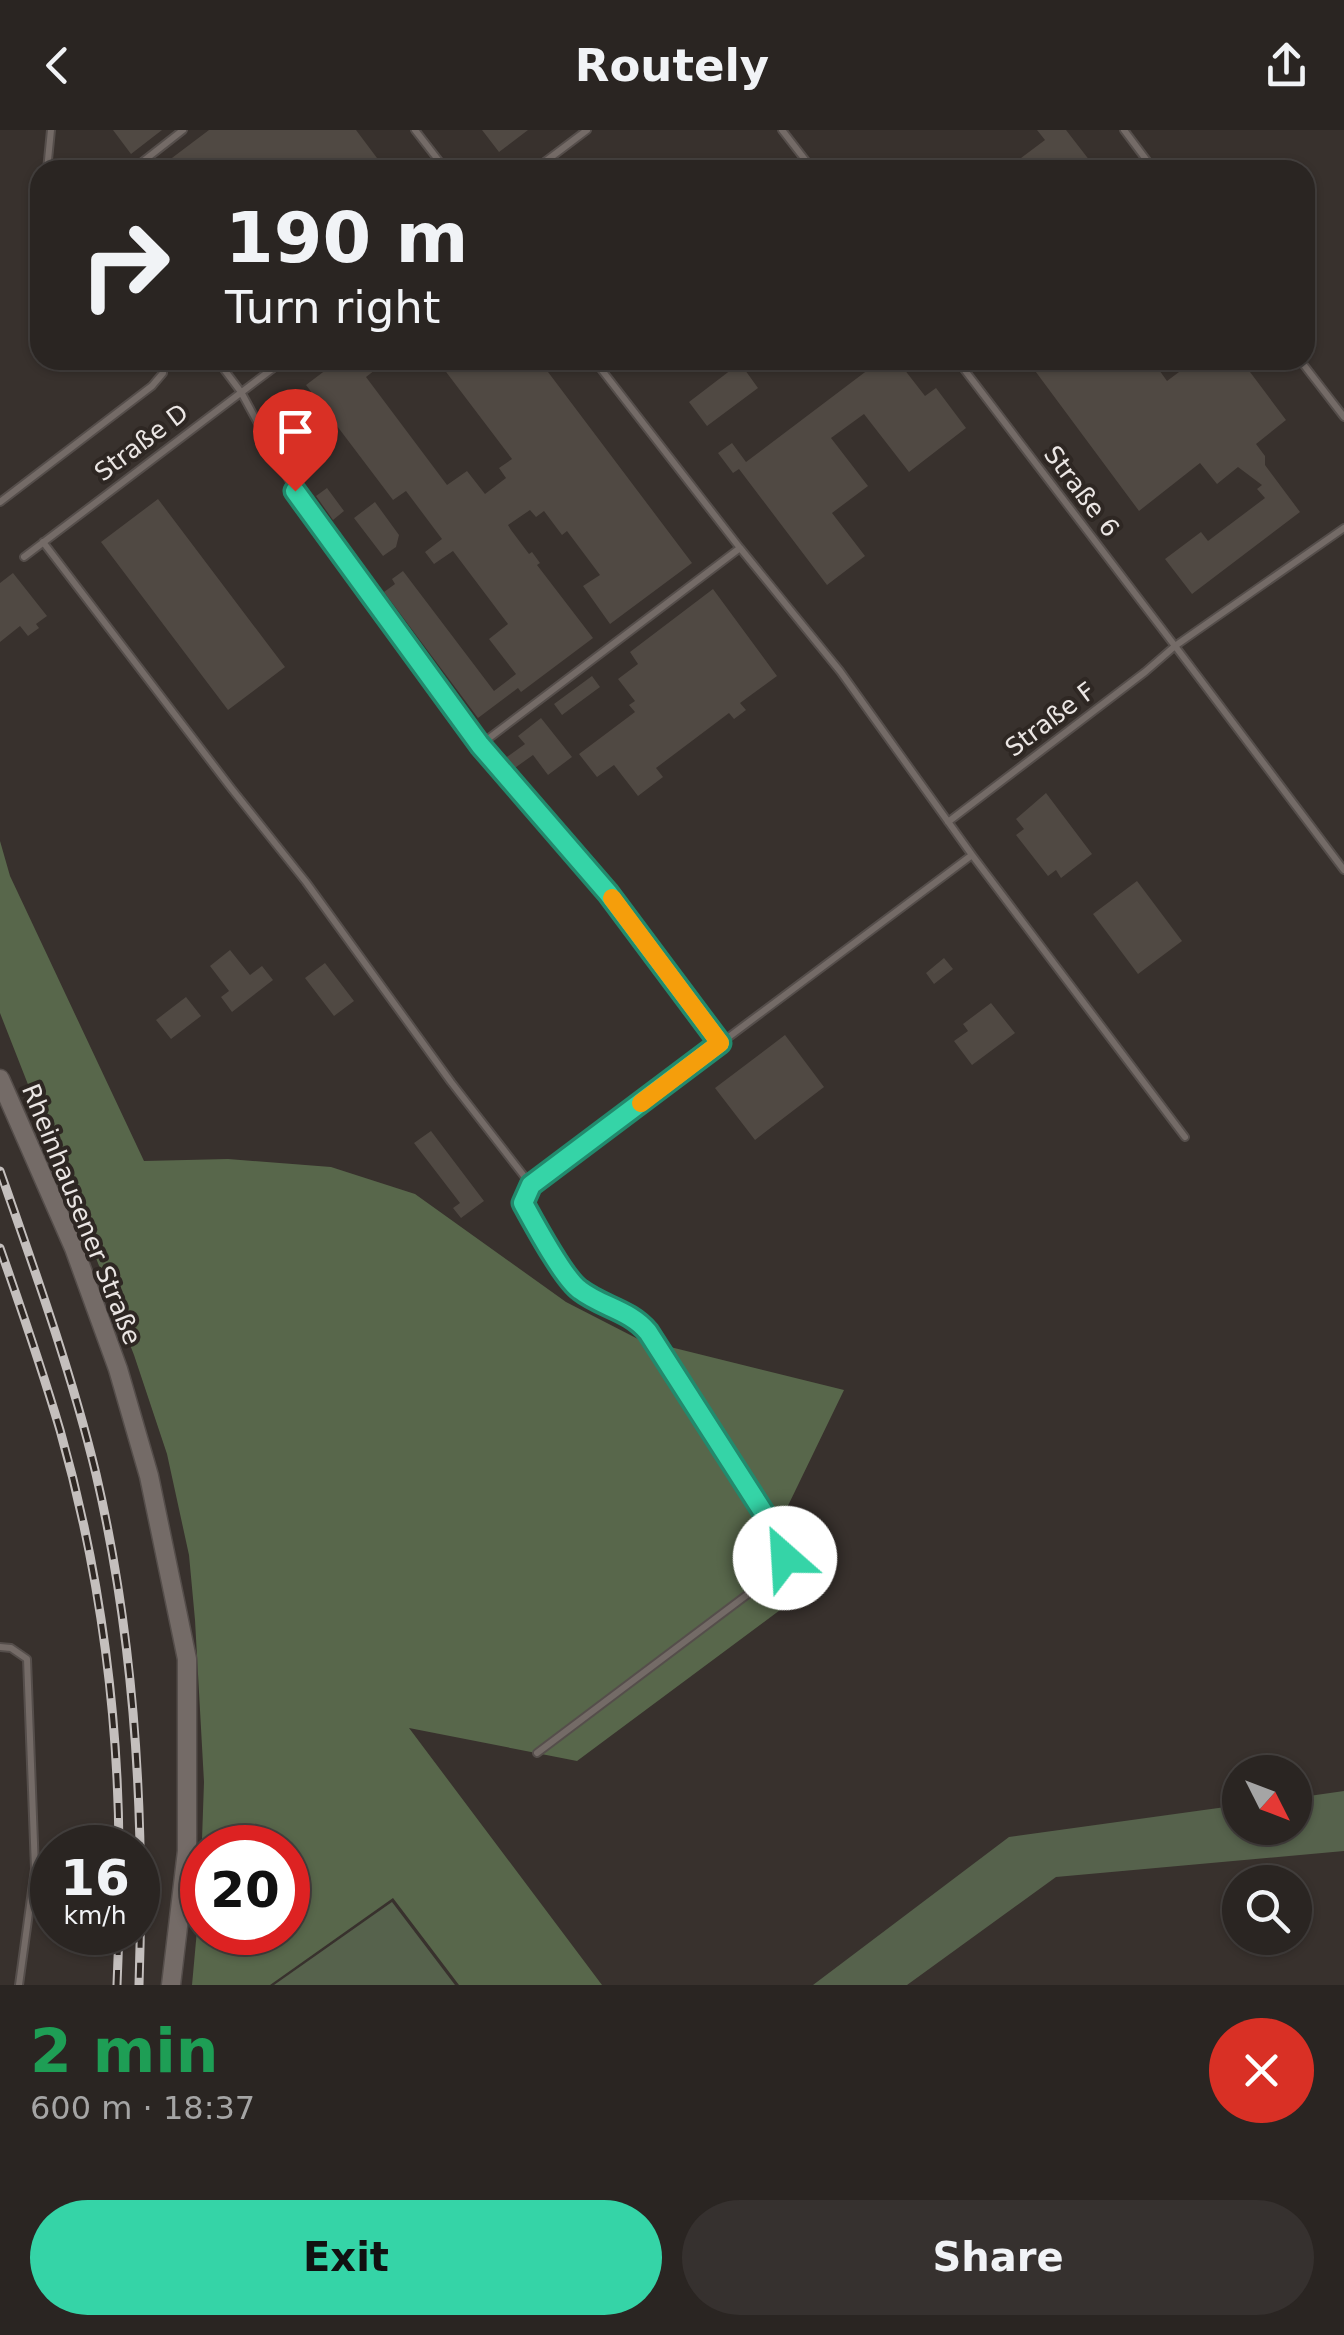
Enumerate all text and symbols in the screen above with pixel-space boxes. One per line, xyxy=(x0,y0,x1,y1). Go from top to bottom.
icon: back xyxy=(30,38,85,93)
icon: share xyxy=(1259,38,1314,93)
text: Routely xyxy=(575,39,769,92)
text: 190 m xyxy=(225,197,468,279)
icon: right xyxy=(60,200,190,330)
text: Turn right xyxy=(225,281,440,334)
pin xyxy=(253,389,338,492)
street label: Straße D xyxy=(89,398,194,487)
icon: arrive xyxy=(268,404,323,459)
street label: Straße 6 xyxy=(1038,440,1125,542)
street label: Straße F xyxy=(1000,676,1101,762)
street label: Rheinhausener Straße xyxy=(16,1080,147,1349)
position arrow xyxy=(733,1506,837,1610)
north arrow xyxy=(1222,1755,1312,1845)
map controls xyxy=(1222,1755,1312,1955)
speed limit sign: 20 xyxy=(180,1825,310,1955)
text: 16 xyxy=(60,1849,130,1907)
button: search xyxy=(1222,1865,1312,1955)
text: km/h xyxy=(63,1901,127,1930)
text: 2 min xyxy=(30,2016,218,2086)
button: close xyxy=(1209,2018,1314,2123)
text: 600 m · 18:37 xyxy=(30,2089,255,2127)
button: Exit xyxy=(30,2200,662,2315)
button: Share xyxy=(682,2200,1314,2315)

